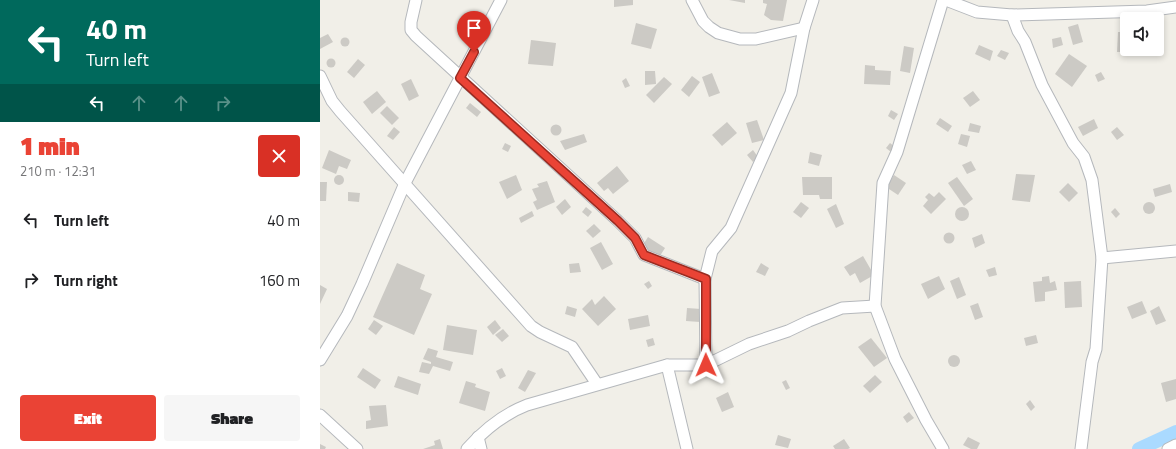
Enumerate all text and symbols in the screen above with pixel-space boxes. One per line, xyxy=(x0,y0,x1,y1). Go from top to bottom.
text: 40 m xyxy=(86,7,147,50)
pin xyxy=(457,11,491,52)
map controls xyxy=(1120,12,1164,56)
button: sound xyxy=(1120,12,1164,56)
icon: left xyxy=(20,16,72,68)
icon: arrive xyxy=(463,17,485,39)
text: Turn left xyxy=(86,46,149,73)
icon: left xyxy=(86,92,108,114)
icon: ahead xyxy=(128,92,150,114)
icon: ahead xyxy=(170,92,192,114)
icon: right xyxy=(212,92,234,114)
text: 1 min xyxy=(20,128,80,164)
button: close xyxy=(258,135,300,177)
text: 210 m · 12:31 xyxy=(20,161,96,181)
icon: left xyxy=(20,209,42,231)
text: Turn left xyxy=(54,209,109,232)
text: 40 m xyxy=(267,209,300,232)
icon: right xyxy=(20,269,42,291)
text: Turn right xyxy=(54,269,118,292)
text: 160 m xyxy=(259,269,300,292)
position arrow xyxy=(685,344,727,386)
button: Exit xyxy=(20,395,156,441)
button: Share xyxy=(164,395,300,441)

